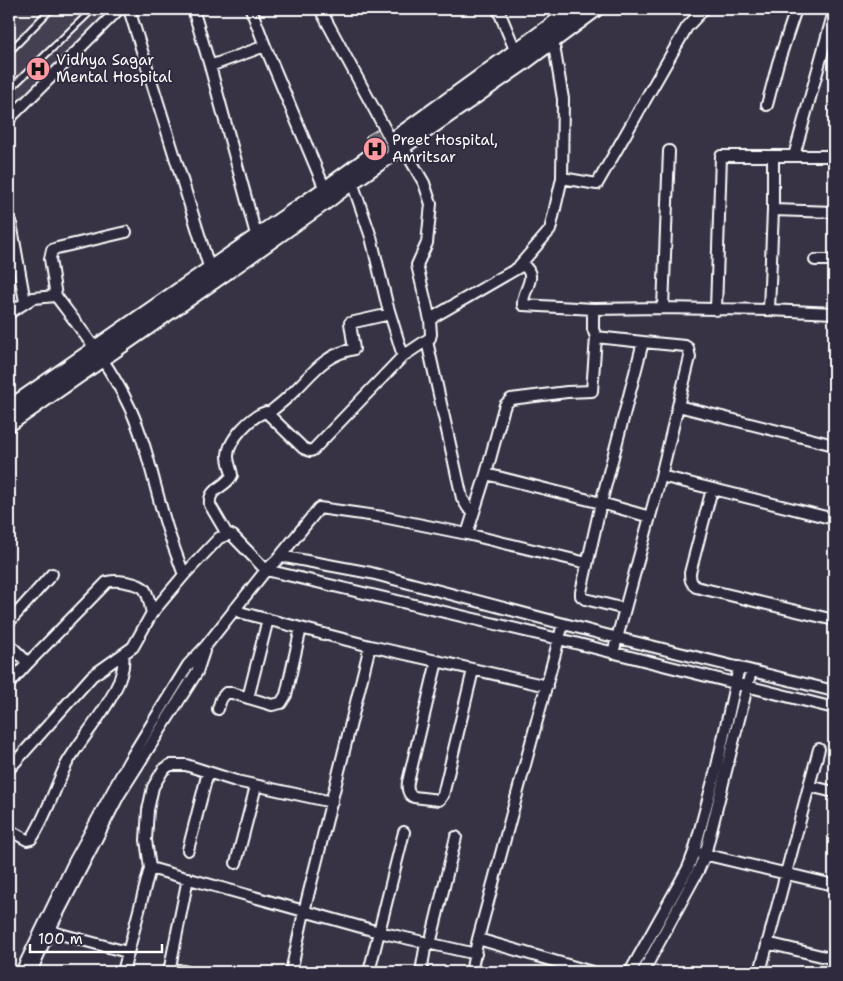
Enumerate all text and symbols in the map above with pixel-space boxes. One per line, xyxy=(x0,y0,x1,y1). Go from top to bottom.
place label: Vidhya Sagar Mental Hospital xyxy=(56,50,173,87)
hospital icon: Vidhya Sagar Mental Hospital xyxy=(25,56,51,82)
place label: Preet Hospital, Amritsar xyxy=(392,130,498,167)
hospital icon: Preet Hospital, Amritsar xyxy=(362,136,388,162)
scale bar xyxy=(30,921,162,953)
text: 100 m xyxy=(38,929,83,949)

